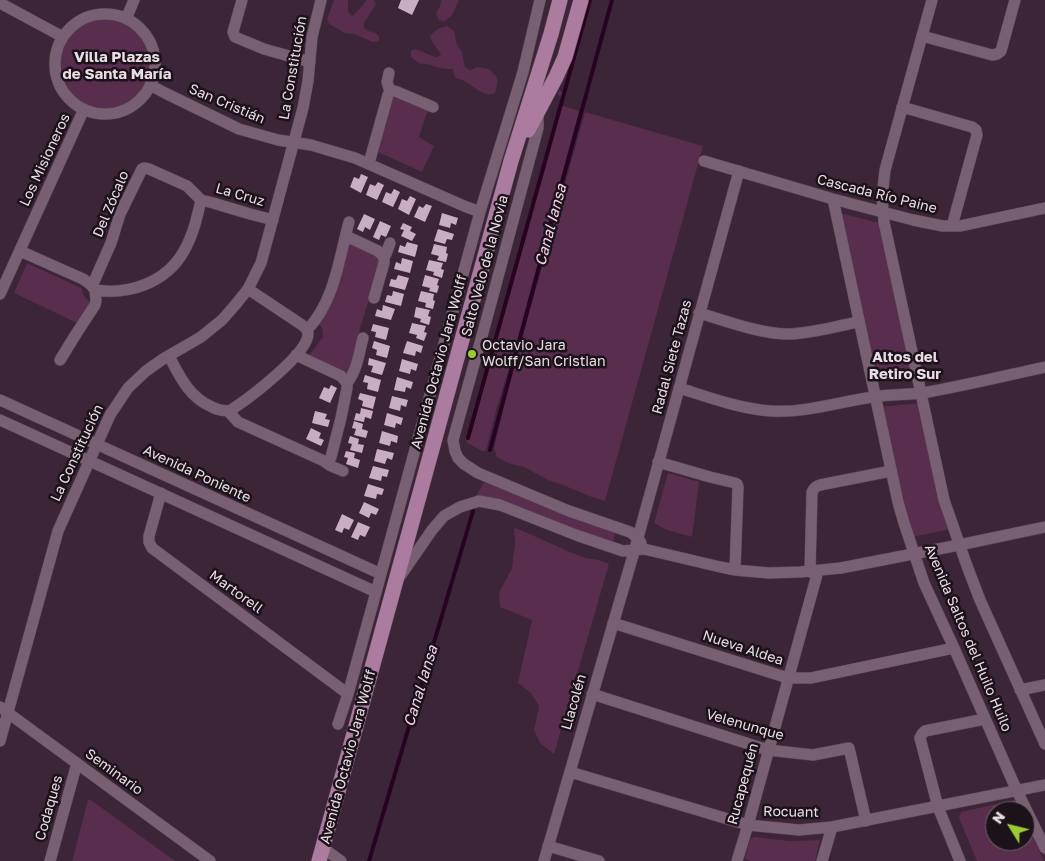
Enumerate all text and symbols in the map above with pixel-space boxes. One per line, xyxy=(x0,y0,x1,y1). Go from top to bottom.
street label: La Constitución xyxy=(276,15,310,121)
district label: Villa Plazas de Santa María xyxy=(63,48,171,83)
street label: San Cristián xyxy=(186,80,268,128)
street label: Los Misioneros xyxy=(16,111,74,209)
street label: Del Zócalo xyxy=(89,168,133,240)
street label: Cascada Río Paine xyxy=(815,171,939,217)
street label: La Cruz xyxy=(214,180,266,210)
water label: Canal Iansa xyxy=(531,182,571,268)
street label: Salto Velo de la Novia xyxy=(458,193,512,339)
street label: Avenida Octavio Jara Wolff xyxy=(408,273,470,451)
street label: Radal Siete Tazas xyxy=(649,298,695,416)
place label: Octavio Jara Wolff/San Cristian xyxy=(482,338,606,371)
marker: Octavio Jara Wolff/San Cristian xyxy=(466,348,478,360)
district label: Altos del Retiro Sur xyxy=(869,348,941,383)
street label: La Constitución xyxy=(47,402,107,504)
street label: Avenida Poniente xyxy=(141,442,253,506)
street label: Avenida Saltos del Huilo Huilo xyxy=(921,542,1015,734)
street label: Martorell xyxy=(206,567,266,617)
street label: Nueva Aldea xyxy=(701,627,785,669)
water label: Canal Iansa xyxy=(400,643,442,729)
street label: Avenida Octavio Jara Wolff xyxy=(317,668,379,846)
street label: Llacolén xyxy=(558,672,590,732)
street label: Velenunque xyxy=(704,706,786,744)
street label: Rucapequén xyxy=(724,741,762,827)
street label: Seminario xyxy=(82,745,146,799)
street label: Codaques xyxy=(32,773,66,843)
north arrow xyxy=(985,801,1035,851)
street label: Rocuant xyxy=(763,803,819,821)
text: N xyxy=(988,808,1008,827)

